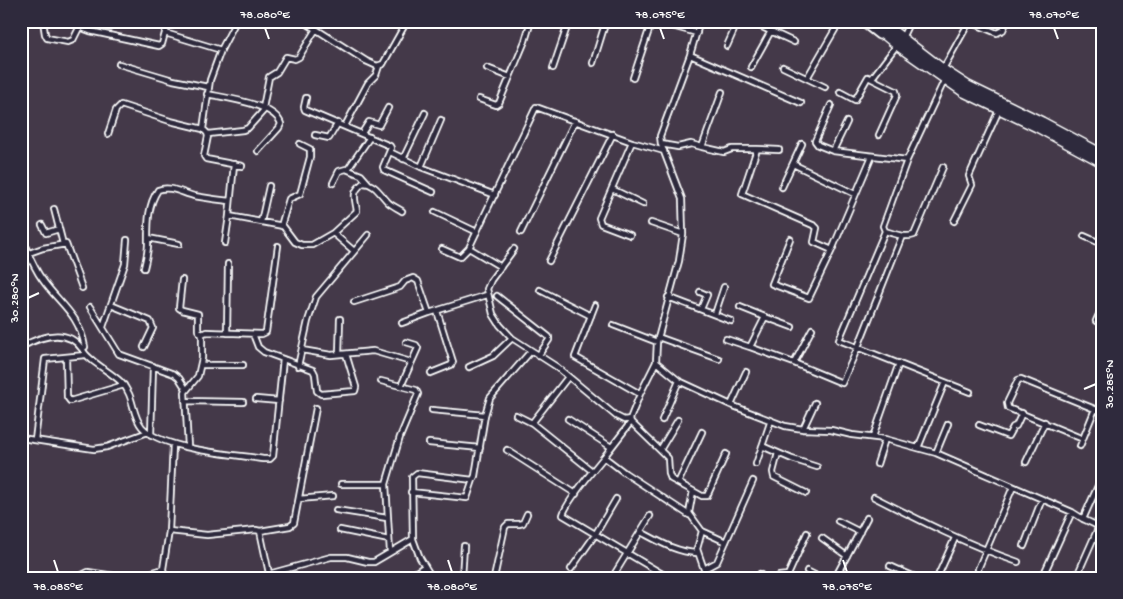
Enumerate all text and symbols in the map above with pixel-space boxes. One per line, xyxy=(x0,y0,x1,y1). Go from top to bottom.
text: 78.080°E xyxy=(239,9,290,23)
text: 78.075°E xyxy=(635,9,685,23)
text: 78.070°E xyxy=(1028,9,1079,23)
text: 30.280°N xyxy=(9,273,23,324)
text: 30.285°N xyxy=(1104,359,1118,409)
text: 78.085°E xyxy=(32,581,83,595)
text: 78.080°E xyxy=(426,581,477,595)
text: 78.075°E xyxy=(822,581,872,595)

